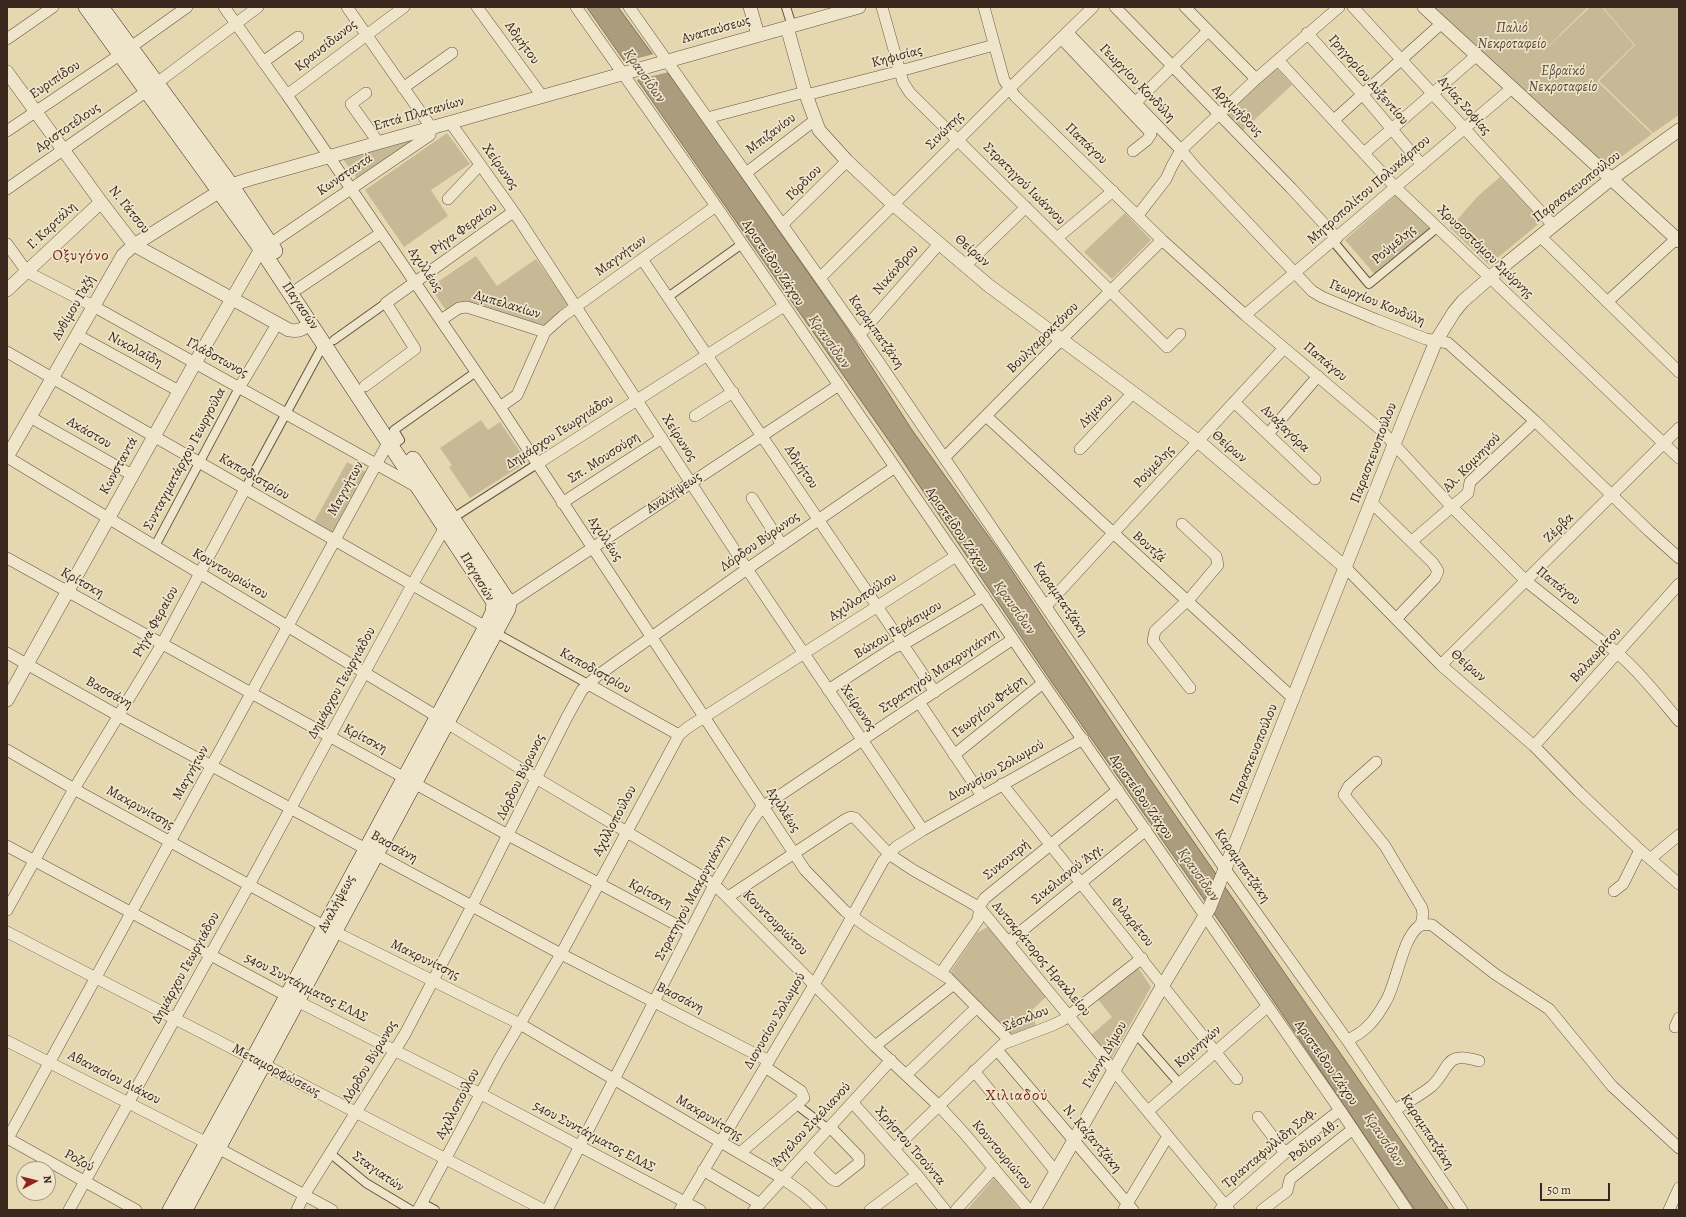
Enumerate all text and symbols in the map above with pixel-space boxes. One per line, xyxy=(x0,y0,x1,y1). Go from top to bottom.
street label: Αναπαύσεως xyxy=(680,12,752,48)
street label: Κραυσίδωνος xyxy=(291,16,361,76)
street label: Αδμήτου xyxy=(501,18,543,68)
park label: Παλιό Νεκροταφείο xyxy=(1478,21,1546,54)
street label: Γρηγορίου Αυξεντίου xyxy=(1324,31,1412,129)
street label: Γεωργίου Κονδύλη xyxy=(1096,40,1178,126)
street label: Κηφισίας xyxy=(870,42,924,72)
water label: Κραυσίδων xyxy=(619,46,669,106)
street label: Ευριπίδου xyxy=(27,57,83,103)
park label: Εβραϊκό Νεκροταφείο xyxy=(1529,64,1597,96)
street label: Αγίας Σοφίας xyxy=(1434,73,1494,139)
street label: Αρχιμήδους xyxy=(1208,81,1266,141)
street label: Επτά Πλατανίων xyxy=(372,93,466,135)
street label: Αριστοτέλους xyxy=(32,100,104,156)
street label: Σινώπης xyxy=(923,109,967,153)
street label: Μπιζανίου xyxy=(743,110,799,158)
street label: Παπάγου xyxy=(1061,120,1111,168)
street label: Μητροπολίτου Πολυκάρπου xyxy=(1304,132,1434,248)
street label: Στρατηγού Ιωάννου xyxy=(979,139,1069,229)
street label: Χείρωνος xyxy=(478,141,522,193)
street label: Παρασκευοπούλου xyxy=(1530,148,1624,226)
street label: Κωνσταντά xyxy=(314,150,376,200)
street label: Γόρδιου xyxy=(783,162,825,204)
street label: Ν. Γάτσου xyxy=(105,183,153,237)
street label: Γ. Καρτάλη xyxy=(24,199,80,253)
street label: Ρήγα Φεραίου xyxy=(427,199,501,259)
street label: Χρυσοστόμου Σμύρνης xyxy=(1433,202,1537,302)
street label: Αριστείδου Ζάχου xyxy=(738,217,808,309)
street label: Ρούμελης xyxy=(1369,222,1419,268)
street label: Θείρων xyxy=(951,231,993,271)
street label: Μαγνήτων xyxy=(592,232,650,280)
street label: Νικάνδρου xyxy=(869,241,923,299)
street label: Αχιλλέως xyxy=(404,244,446,296)
district label: Οξυγόνο xyxy=(52,247,110,265)
street label: Ανθίμου Γαζή xyxy=(49,272,99,344)
street label: Γεωργίου Κονδύλη xyxy=(1327,276,1427,330)
street label: Παγασών xyxy=(278,279,322,333)
street label: Αμπελακίων xyxy=(471,287,543,323)
street label: Καραμπατζάκη xyxy=(844,292,908,372)
street label: Βουλγαροκτόνου xyxy=(1004,299,1082,377)
water label: Κραυσίδων xyxy=(804,312,854,372)
street label: Νικολαΐδη xyxy=(105,329,165,371)
street label: Γλάδστωνος xyxy=(183,334,251,382)
street label: Παπάγου xyxy=(1299,339,1351,385)
street label: Συνταγματάρχου Γεωργούλα xyxy=(140,385,230,533)
street label: Λήμνου xyxy=(1075,390,1117,432)
street label: Δημάρχου Γεωργιάδου xyxy=(503,391,617,473)
street label: Παρασκευοπούλου xyxy=(1347,400,1401,506)
street label: Αναξαγόρα xyxy=(1257,402,1313,456)
street label: Χείρωνος xyxy=(658,411,700,465)
street label: Ακάστου xyxy=(63,413,115,453)
street label: Θείρων xyxy=(1208,427,1250,467)
street label: Σπ. Μουσούρη xyxy=(565,429,643,487)
street label: Αλ. Κομνηνού xyxy=(1439,430,1505,496)
street label: Κωνσταντά xyxy=(96,434,142,498)
street label: Αδμήτου xyxy=(780,442,822,492)
street label: Ρούμελης xyxy=(1130,442,1178,492)
street label: Καποδιστρίου xyxy=(215,450,293,504)
street label: Μαγνήτων xyxy=(324,459,368,519)
street label: Αναλήψεως xyxy=(643,468,705,518)
street label: Αριστείδου Ζάχου xyxy=(921,484,993,576)
street label: Λόρδου Βύρωνος xyxy=(717,508,803,576)
street label: Ζέρβα xyxy=(1540,509,1578,547)
street label: Αχιλλέως xyxy=(584,513,626,565)
street label: Βουτζά xyxy=(1129,528,1169,566)
street label: Κουντουριώτου xyxy=(189,545,271,603)
street label: Παγασών xyxy=(456,550,498,604)
street label: Καραμπατζάκη xyxy=(1029,558,1091,640)
street label: Παπάγου xyxy=(1532,563,1584,609)
street label: Κρίτσκη xyxy=(57,564,107,602)
street label: Αχιλλοπούλου xyxy=(826,569,900,625)
water label: Κραυσίδων xyxy=(989,578,1039,638)
street label: Ρήγα Φεραίου xyxy=(129,583,183,661)
street label: Βώκου Γεράσιμου xyxy=(851,597,945,663)
street label: Δημάρχου Γεωργιάδου xyxy=(304,624,380,742)
street label: Βαλαωρίτου xyxy=(1567,624,1625,686)
street label: Στρατηγού Μακρυγιάννη xyxy=(876,625,1002,717)
street label: Καποδιστρίου xyxy=(556,644,634,698)
street label: Θείρων xyxy=(1447,646,1489,686)
street label: Γεωργίου Φτέρη xyxy=(949,672,1029,742)
street label: Βασσάνη xyxy=(83,673,135,713)
street label: Χείρωνος xyxy=(836,682,880,734)
street label: Παρασκευοπούλου xyxy=(1226,701,1282,807)
street label: Κρίτσκη xyxy=(340,720,390,758)
street label: Λόρδου Βύρωνος xyxy=(493,731,549,823)
street label: Διονυσίου Σολωμού xyxy=(945,737,1047,805)
street label: Μαγνήτων xyxy=(169,743,213,803)
street label: Αριστείδου Ζάχου xyxy=(1105,751,1177,843)
street label: Μακρυνίτσης xyxy=(103,782,177,834)
street label: Αχιλλοπούλου xyxy=(589,783,641,859)
street label: Αχιλλέως xyxy=(762,784,804,836)
street label: Καραμπατζάκη xyxy=(1210,826,1274,906)
street label: Βασσάνη xyxy=(368,827,420,867)
street label: Στρατηγού Μακρυγιάννη xyxy=(652,832,732,964)
street label: Συκουτρή xyxy=(980,836,1034,884)
street label: Σικελιανού Άγγ. xyxy=(1028,840,1108,908)
water label: Κραυσίδων xyxy=(1173,845,1223,905)
street label: Αναλήψεως xyxy=(315,872,359,936)
street label: Κρίτσκη xyxy=(625,875,675,913)
street label: Κουντουριώτου xyxy=(739,887,811,959)
street label: Φιλαρέτου xyxy=(1107,894,1157,950)
street label: Αυτοκράτορος Ηρακλείου xyxy=(988,898,1094,1020)
street label: Δημάρχου Γεωργιάδου xyxy=(148,909,224,1027)
street label: Μακρυνίτσης xyxy=(388,936,462,984)
street label: 54ου Συντάγματος ΕΛΑΣ xyxy=(241,950,371,1026)
street label: Διονυσίου Σολωμού xyxy=(741,970,809,1072)
street label: Βασσάνη xyxy=(653,979,707,1017)
street label: Σέσκλου xyxy=(1001,1002,1051,1036)
street label: Αριστείδου Ζάχου xyxy=(1290,1017,1362,1109)
street label: Λόρδου Βύρωνος xyxy=(339,1018,401,1106)
street label: Γιάννη Δήμου xyxy=(1079,1018,1131,1092)
street label: Κομνηνών xyxy=(1171,1022,1225,1072)
street label: Μεταμορφώσεως xyxy=(229,1041,323,1101)
street label: Αθανασίου Διάκου xyxy=(65,1047,163,1109)
street label: Αχιλλοπούλου xyxy=(432,1066,484,1142)
street label: Άγγελου Σικελιανού xyxy=(767,1079,855,1171)
district label: Χιλιαδού xyxy=(986,1087,1048,1105)
street label: Μακρυνίτσης xyxy=(672,1091,746,1145)
street label: Καραμπατζάκη xyxy=(1396,1091,1458,1173)
street label: 54ου Συντάγματος ΕΛΑΣ xyxy=(530,1098,658,1176)
street label: Ν. Καζαντζάκη xyxy=(1059,1102,1125,1176)
street label: Χρήστου Τσούντα xyxy=(871,1103,949,1189)
street label: Τριανταφυλλίδη Σοφ. xyxy=(1219,1104,1321,1192)
water label: Κραυσίδων xyxy=(1359,1109,1409,1171)
street label: Ροδίου Αθ. xyxy=(1285,1116,1343,1166)
street label: Κουντουριώτου xyxy=(968,1117,1036,1193)
street label: Ροζού xyxy=(61,1146,97,1176)
street label: Σταγιατών xyxy=(349,1148,407,1196)
north arrow xyxy=(16,1161,56,1201)
text: N xyxy=(39,1175,55,1184)
scale bar xyxy=(1542,1175,1612,1201)
text: 50 m xyxy=(1547,1182,1571,1198)

